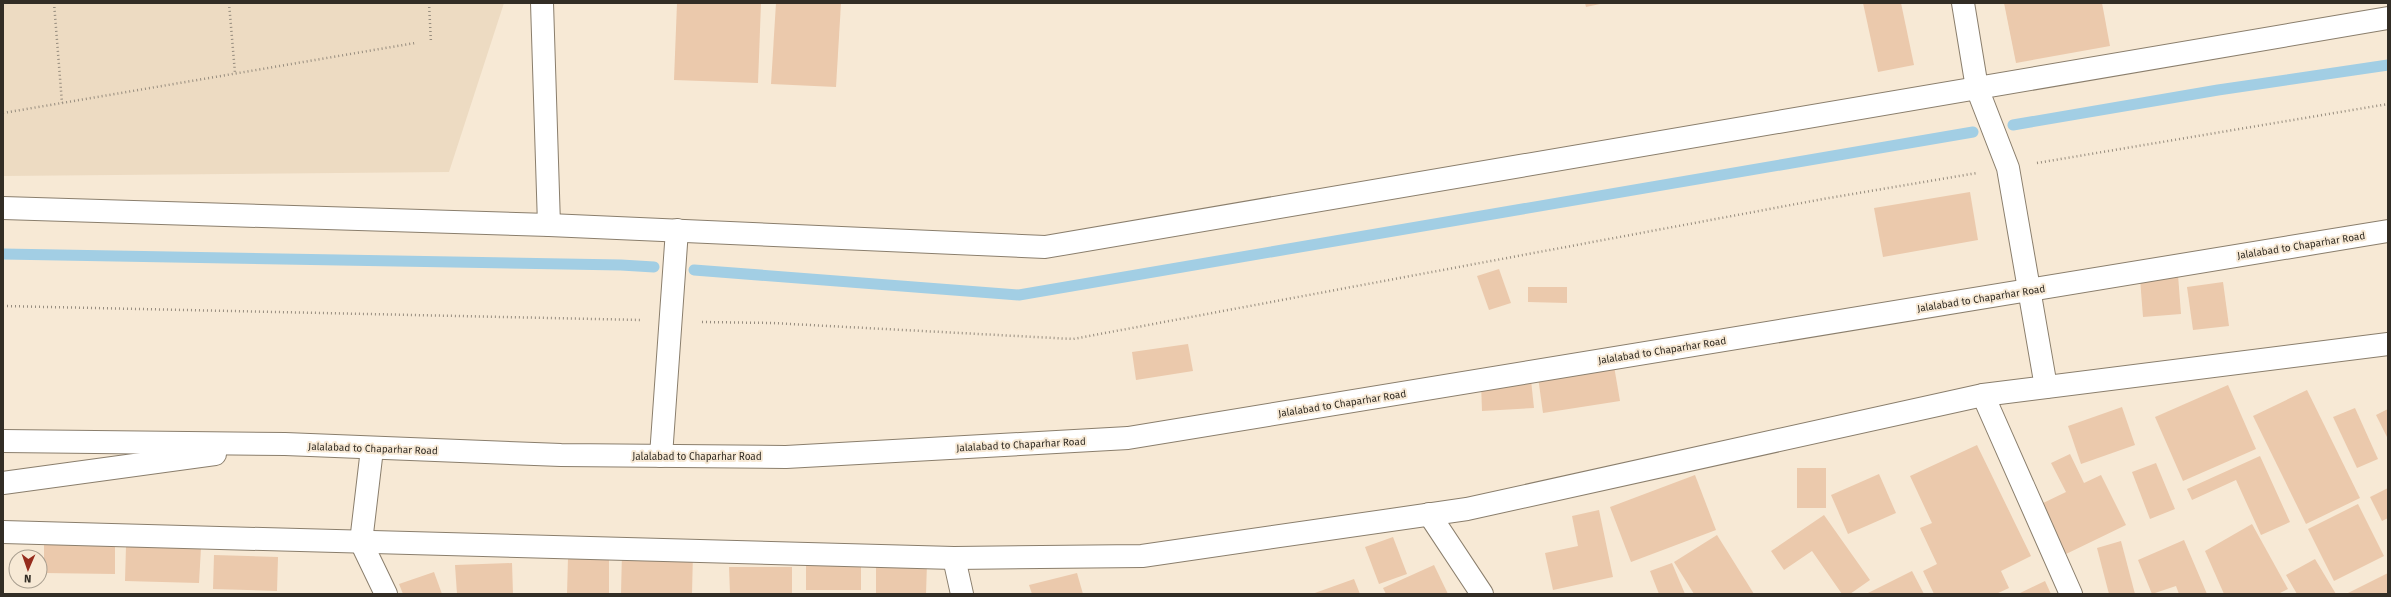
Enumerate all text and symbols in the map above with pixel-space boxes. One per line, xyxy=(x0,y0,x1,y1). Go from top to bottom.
street label: Jalalabad to Chaparhar Road xyxy=(2236,230,2366,262)
street label: Jalalabad to Chaparhar Road xyxy=(1916,283,2046,315)
street label: Jalalabad to Chaparhar Road xyxy=(1597,335,1727,367)
street label: Jalalabad to Chaparhar Road xyxy=(1277,388,1407,420)
street label: Jalalabad to Chaparhar Road xyxy=(956,436,1086,454)
street label: Jalalabad to Chaparhar Road xyxy=(308,441,438,457)
street label: Jalalabad to Chaparhar Road xyxy=(632,451,762,463)
north arrow xyxy=(8,549,48,589)
text: N xyxy=(24,572,32,585)

